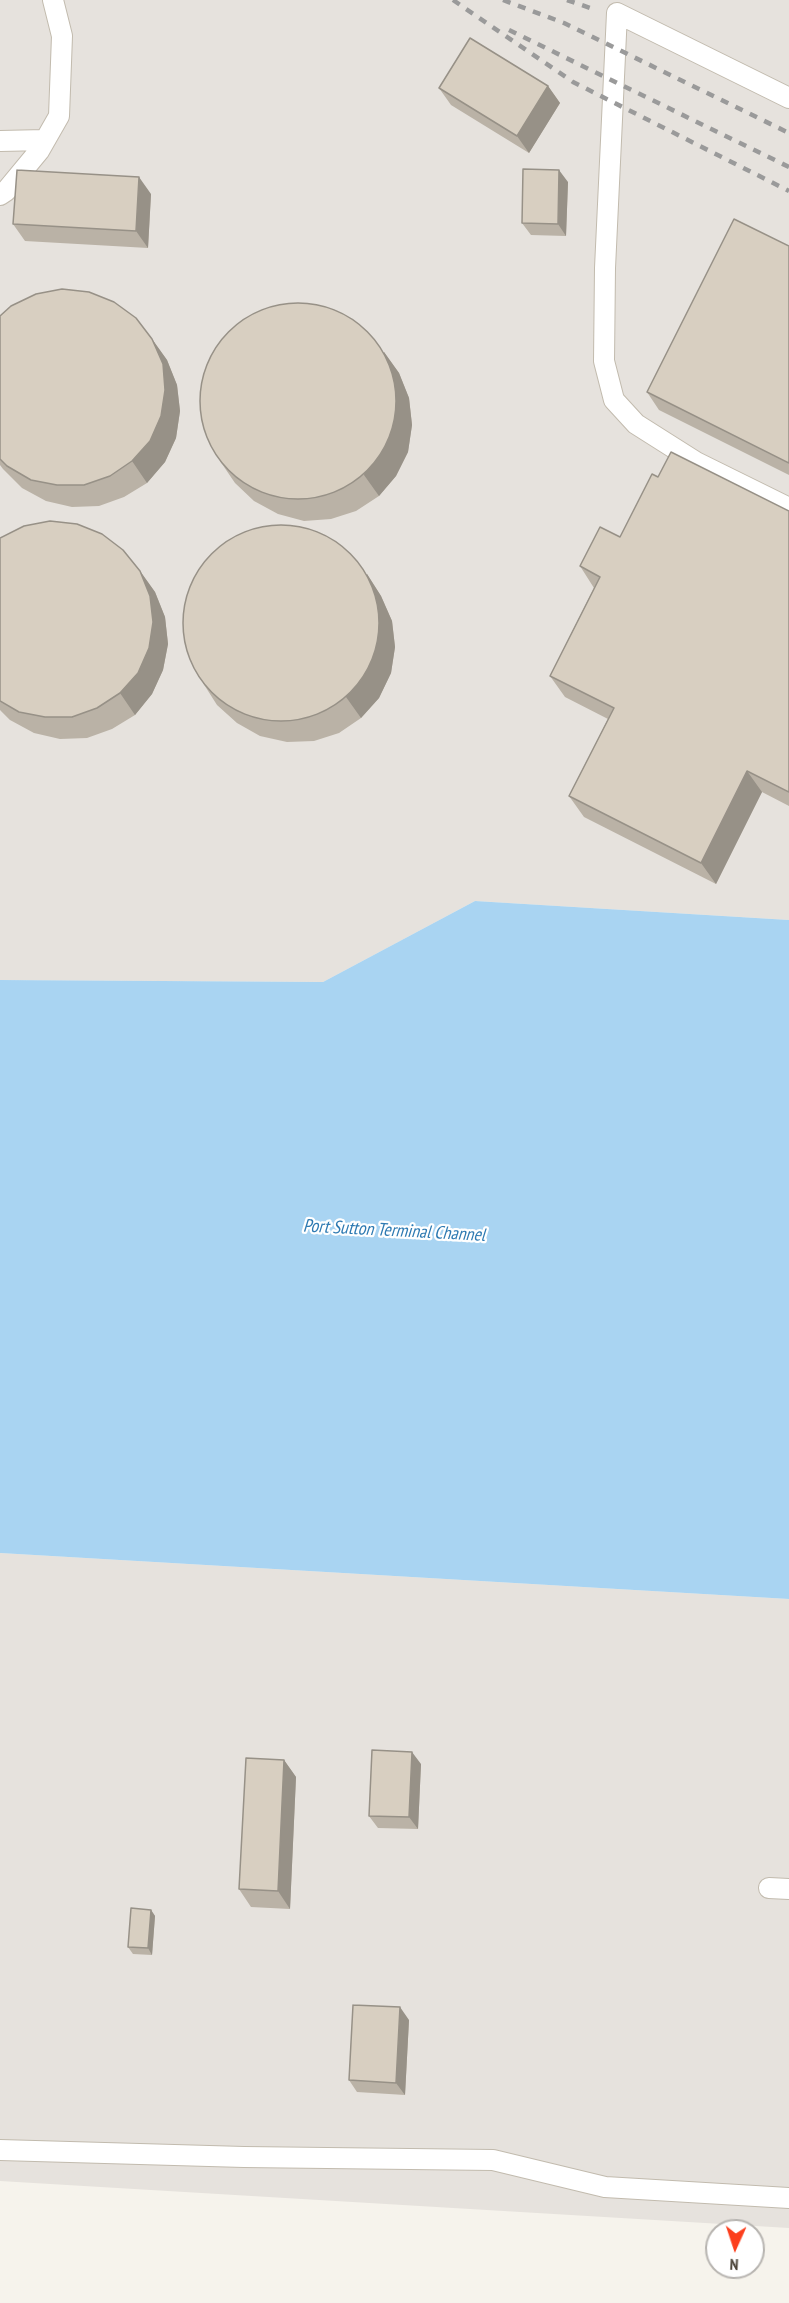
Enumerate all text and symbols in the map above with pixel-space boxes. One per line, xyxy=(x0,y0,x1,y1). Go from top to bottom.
water label: Port Sutton Terminal Channel xyxy=(302,1215,486,1247)
north arrow xyxy=(705,2219,765,2279)
text: N xyxy=(729,2255,739,2275)

